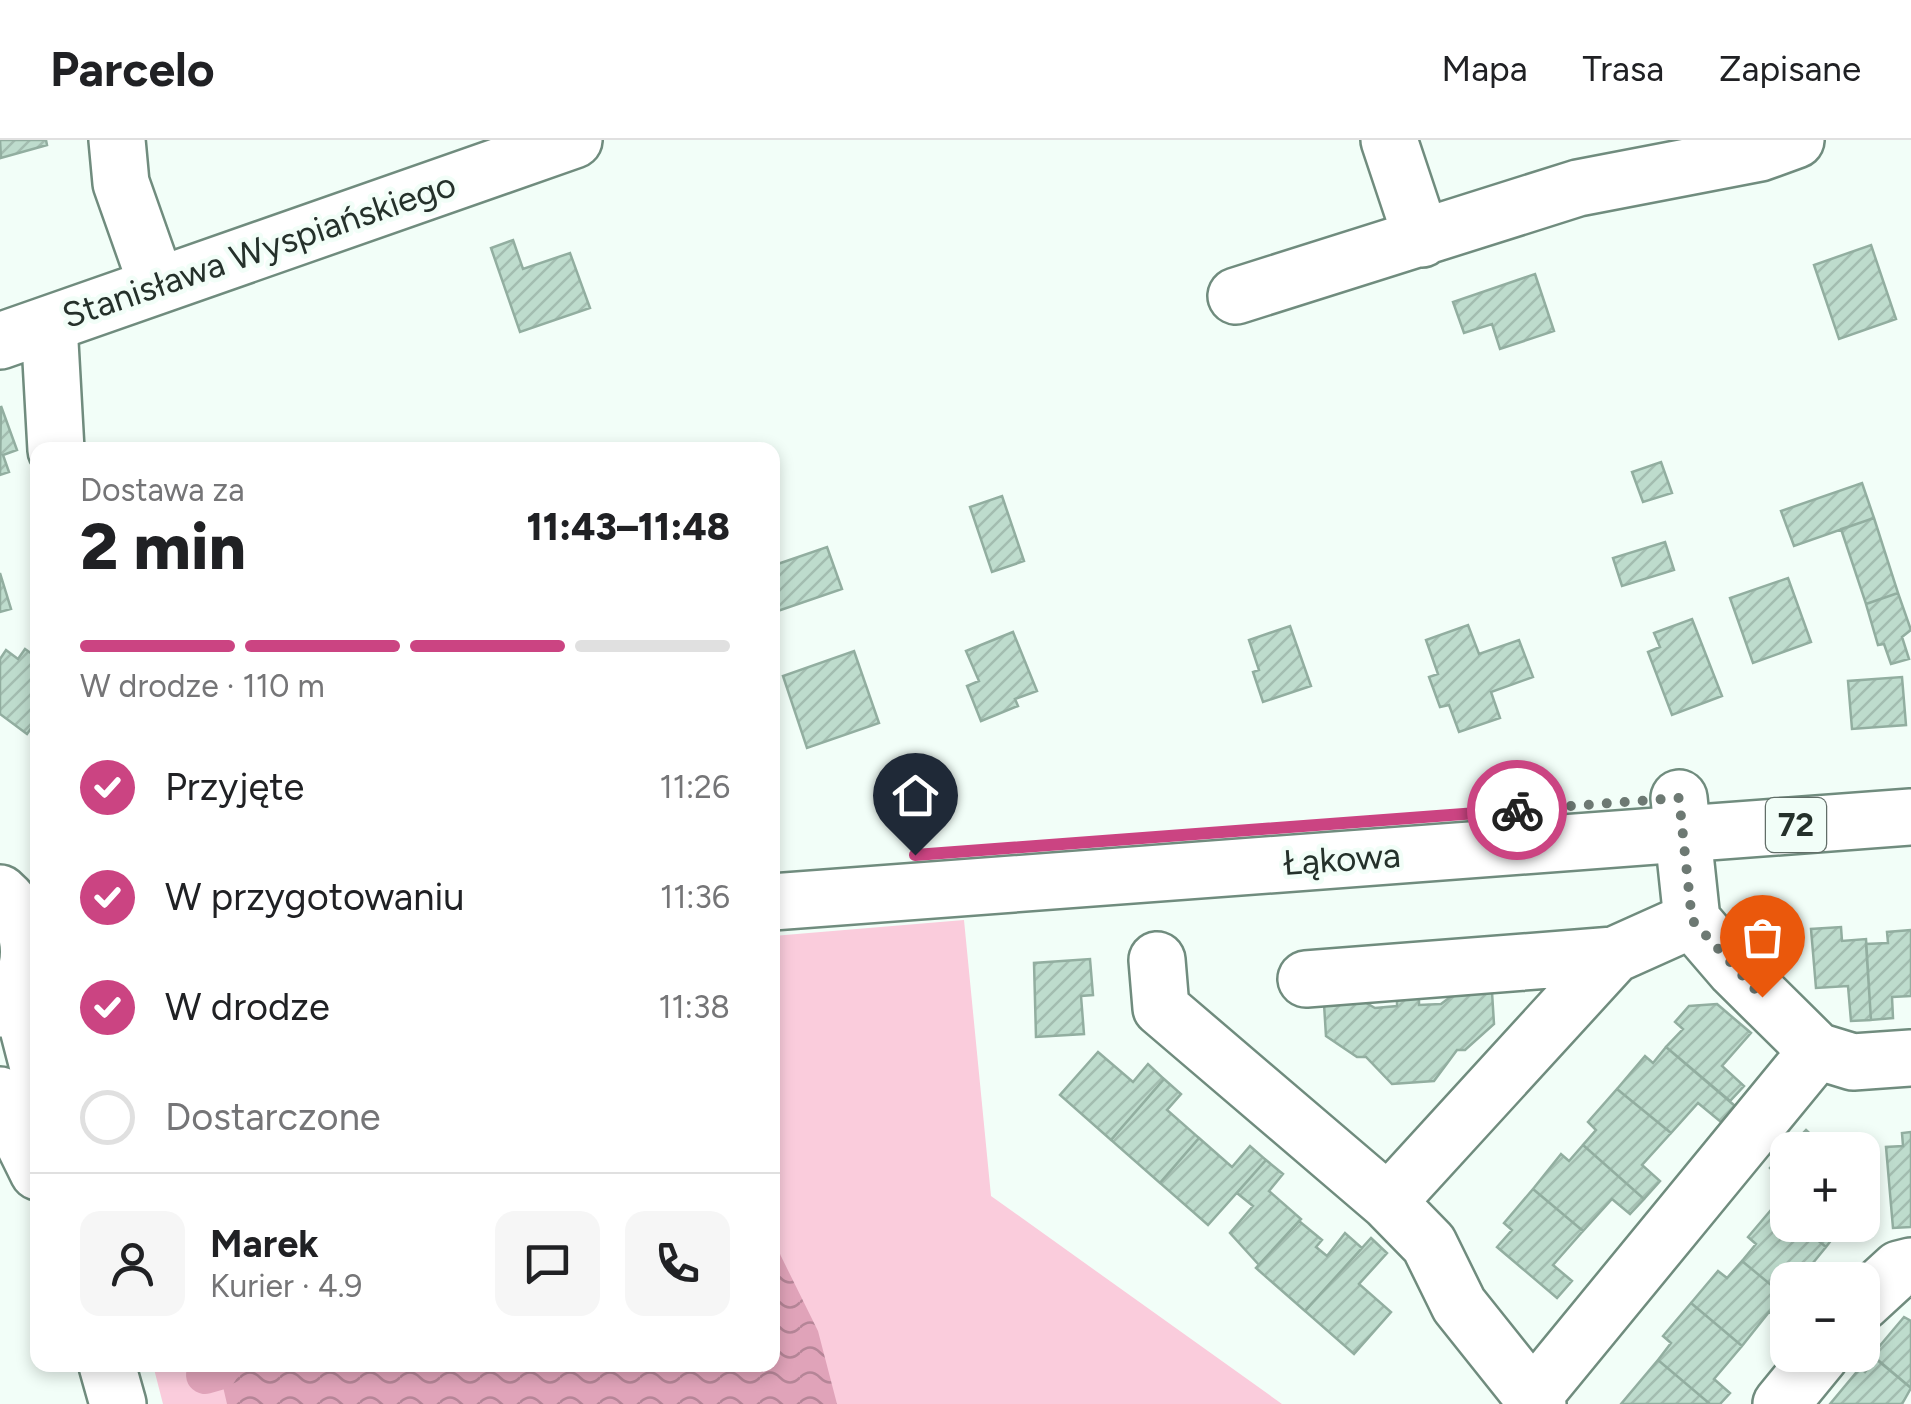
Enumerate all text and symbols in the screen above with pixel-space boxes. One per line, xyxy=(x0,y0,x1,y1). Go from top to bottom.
text: Parcelo xyxy=(50,40,215,98)
text: Mapa xyxy=(1442,48,1528,90)
text: Trasa xyxy=(1583,48,1664,90)
text: Zapisane xyxy=(1719,48,1861,90)
street label: Stanisława Wyspiańskiego xyxy=(57,163,461,337)
text: Dostawa za xyxy=(80,471,245,509)
text: 11:43–11:48 xyxy=(527,504,730,550)
text: 2 min xyxy=(80,507,246,585)
text: W drodze · 110 m xyxy=(80,667,325,705)
pin xyxy=(873,753,958,856)
icon: check xyxy=(80,760,135,815)
courier xyxy=(1467,760,1567,860)
text: Przyjęte xyxy=(165,764,304,810)
text: 11:26 xyxy=(659,768,730,806)
icon: home xyxy=(888,768,943,823)
icon: bike xyxy=(1490,783,1545,838)
road number: 72 xyxy=(1766,798,1826,852)
street label: Łąkowa xyxy=(1282,834,1402,884)
icon: check xyxy=(80,870,135,925)
text: W przygotowaniu xyxy=(165,874,464,920)
text: 11:36 xyxy=(660,878,730,916)
pin xyxy=(1720,895,1805,998)
icon: bag xyxy=(1735,910,1790,965)
icon: check xyxy=(80,980,135,1035)
text: W drodze xyxy=(165,984,330,1030)
text: 11:38 xyxy=(658,988,730,1026)
text: Dostarczone xyxy=(165,1094,381,1140)
map controls xyxy=(1770,1132,1880,1372)
button: + xyxy=(1770,1132,1880,1242)
button: person xyxy=(80,1211,185,1316)
button: chat xyxy=(495,1211,600,1316)
button: phone xyxy=(625,1211,730,1316)
text: Marek xyxy=(210,1221,319,1267)
button: − xyxy=(1770,1262,1880,1372)
text: Kurier · 4.9 xyxy=(210,1267,362,1305)

